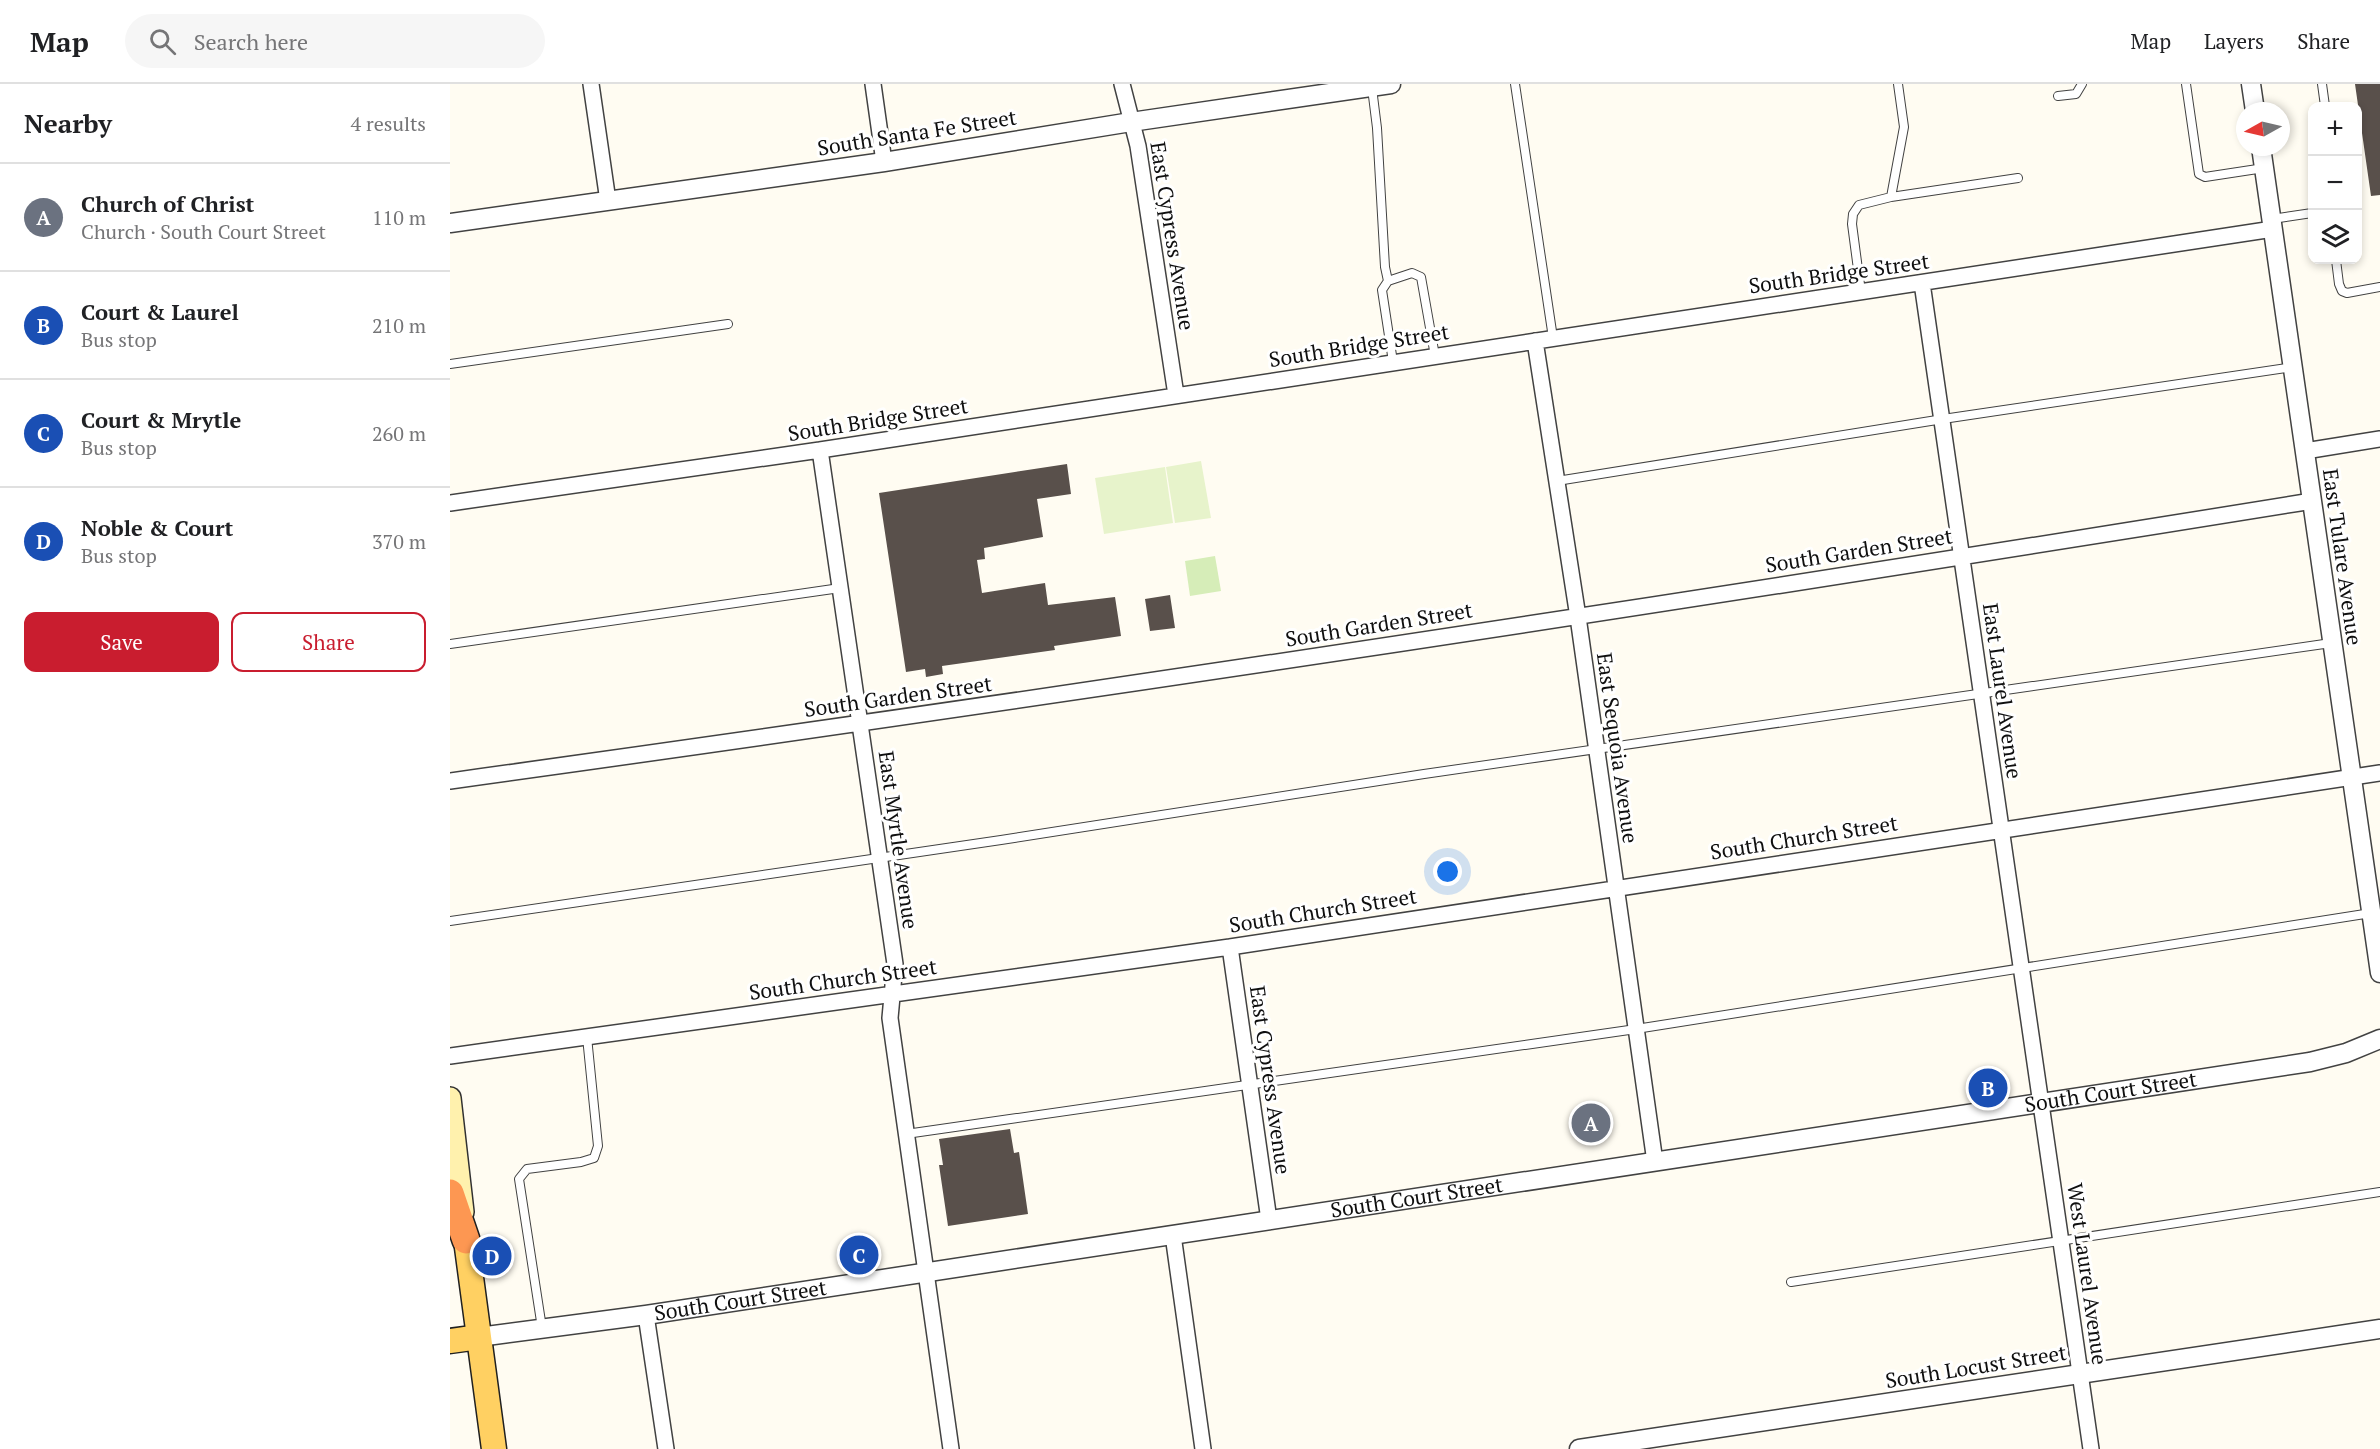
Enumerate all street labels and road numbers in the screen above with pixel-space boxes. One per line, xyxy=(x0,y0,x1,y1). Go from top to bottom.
street label: South Santa Fe Street xyxy=(815,102,1019,162)
street label: East Cypress Avenue xyxy=(1144,140,1202,332)
street label: South Bridge Street xyxy=(1747,246,1931,300)
street label: South Bridge Street xyxy=(1267,317,1451,373)
street label: South Bridge Street xyxy=(786,391,970,447)
street label: East Tulare Avenue xyxy=(2317,467,2369,647)
street label: South Garden Street xyxy=(1763,521,1955,579)
street label: South Garden Street xyxy=(1283,595,1475,653)
street label: East Laurel Avenue xyxy=(1977,601,2029,781)
street label: East Sequoia Avenue xyxy=(1591,651,1645,845)
street label: South Garden Street xyxy=(802,669,994,723)
street label: East Myrtle Avenue xyxy=(873,749,925,931)
street label: South Church Street xyxy=(1708,808,1900,866)
street label: South Church Street xyxy=(1227,881,1419,939)
street label: South Church Street xyxy=(747,952,939,1006)
street label: East Cypress Avenue xyxy=(1244,984,1298,1176)
street label: South Court Street xyxy=(2022,1064,2199,1118)
street label: South Court Street xyxy=(1328,1170,1505,1224)
street label: West Laurel Avenue xyxy=(2061,1181,2115,1367)
street label: South Court Street xyxy=(652,1273,829,1327)
street label: South Locust Street xyxy=(1883,1338,2069,1394)

